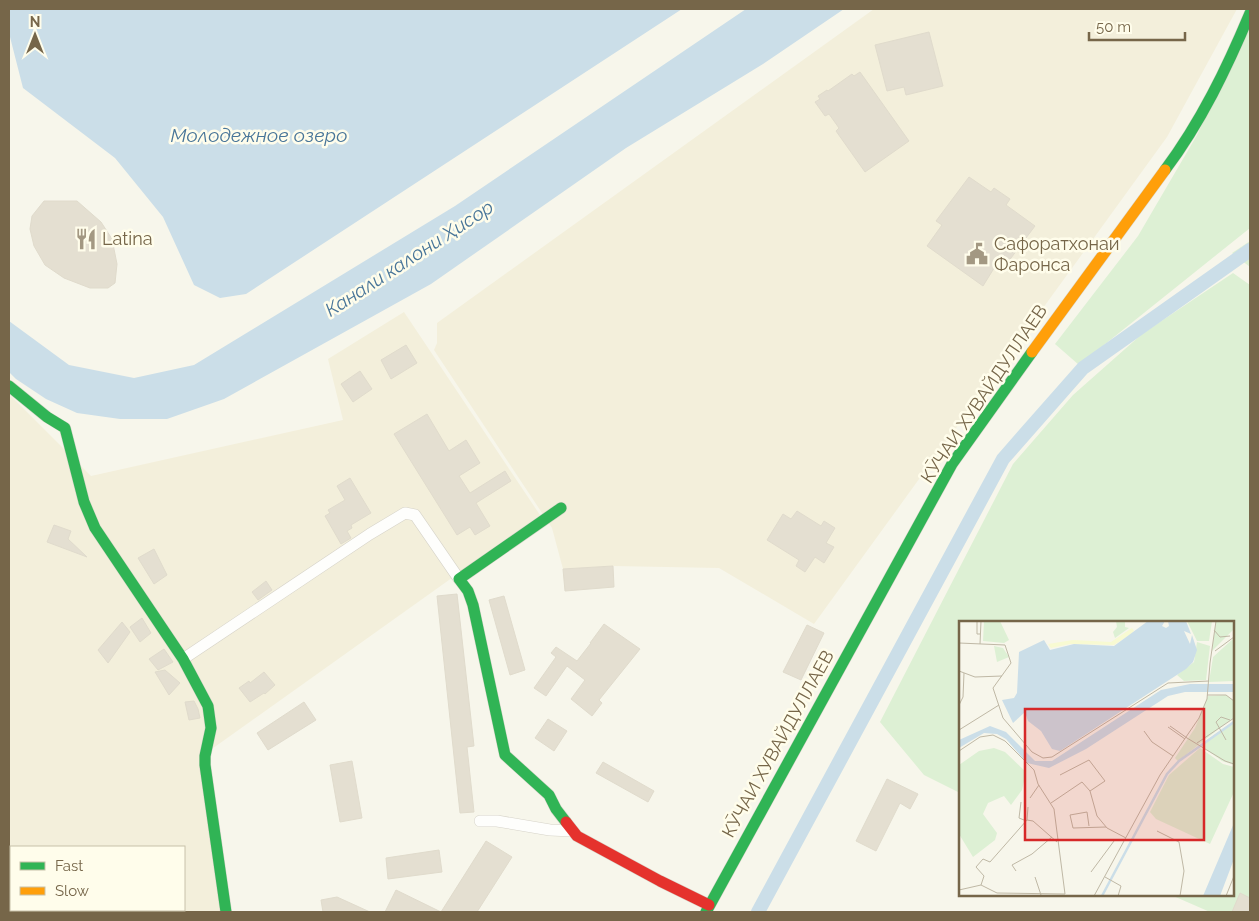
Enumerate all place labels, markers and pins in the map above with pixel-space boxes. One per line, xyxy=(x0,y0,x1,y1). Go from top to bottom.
restaurant icon: Latina xyxy=(73,226,99,252)
place label: Latina xyxy=(102,228,153,249)
place label: Сафоратхонаи Фаронса xyxy=(994,233,1120,275)
public building icon: Сафоратхонаи Фаронса xyxy=(964,241,990,267)

